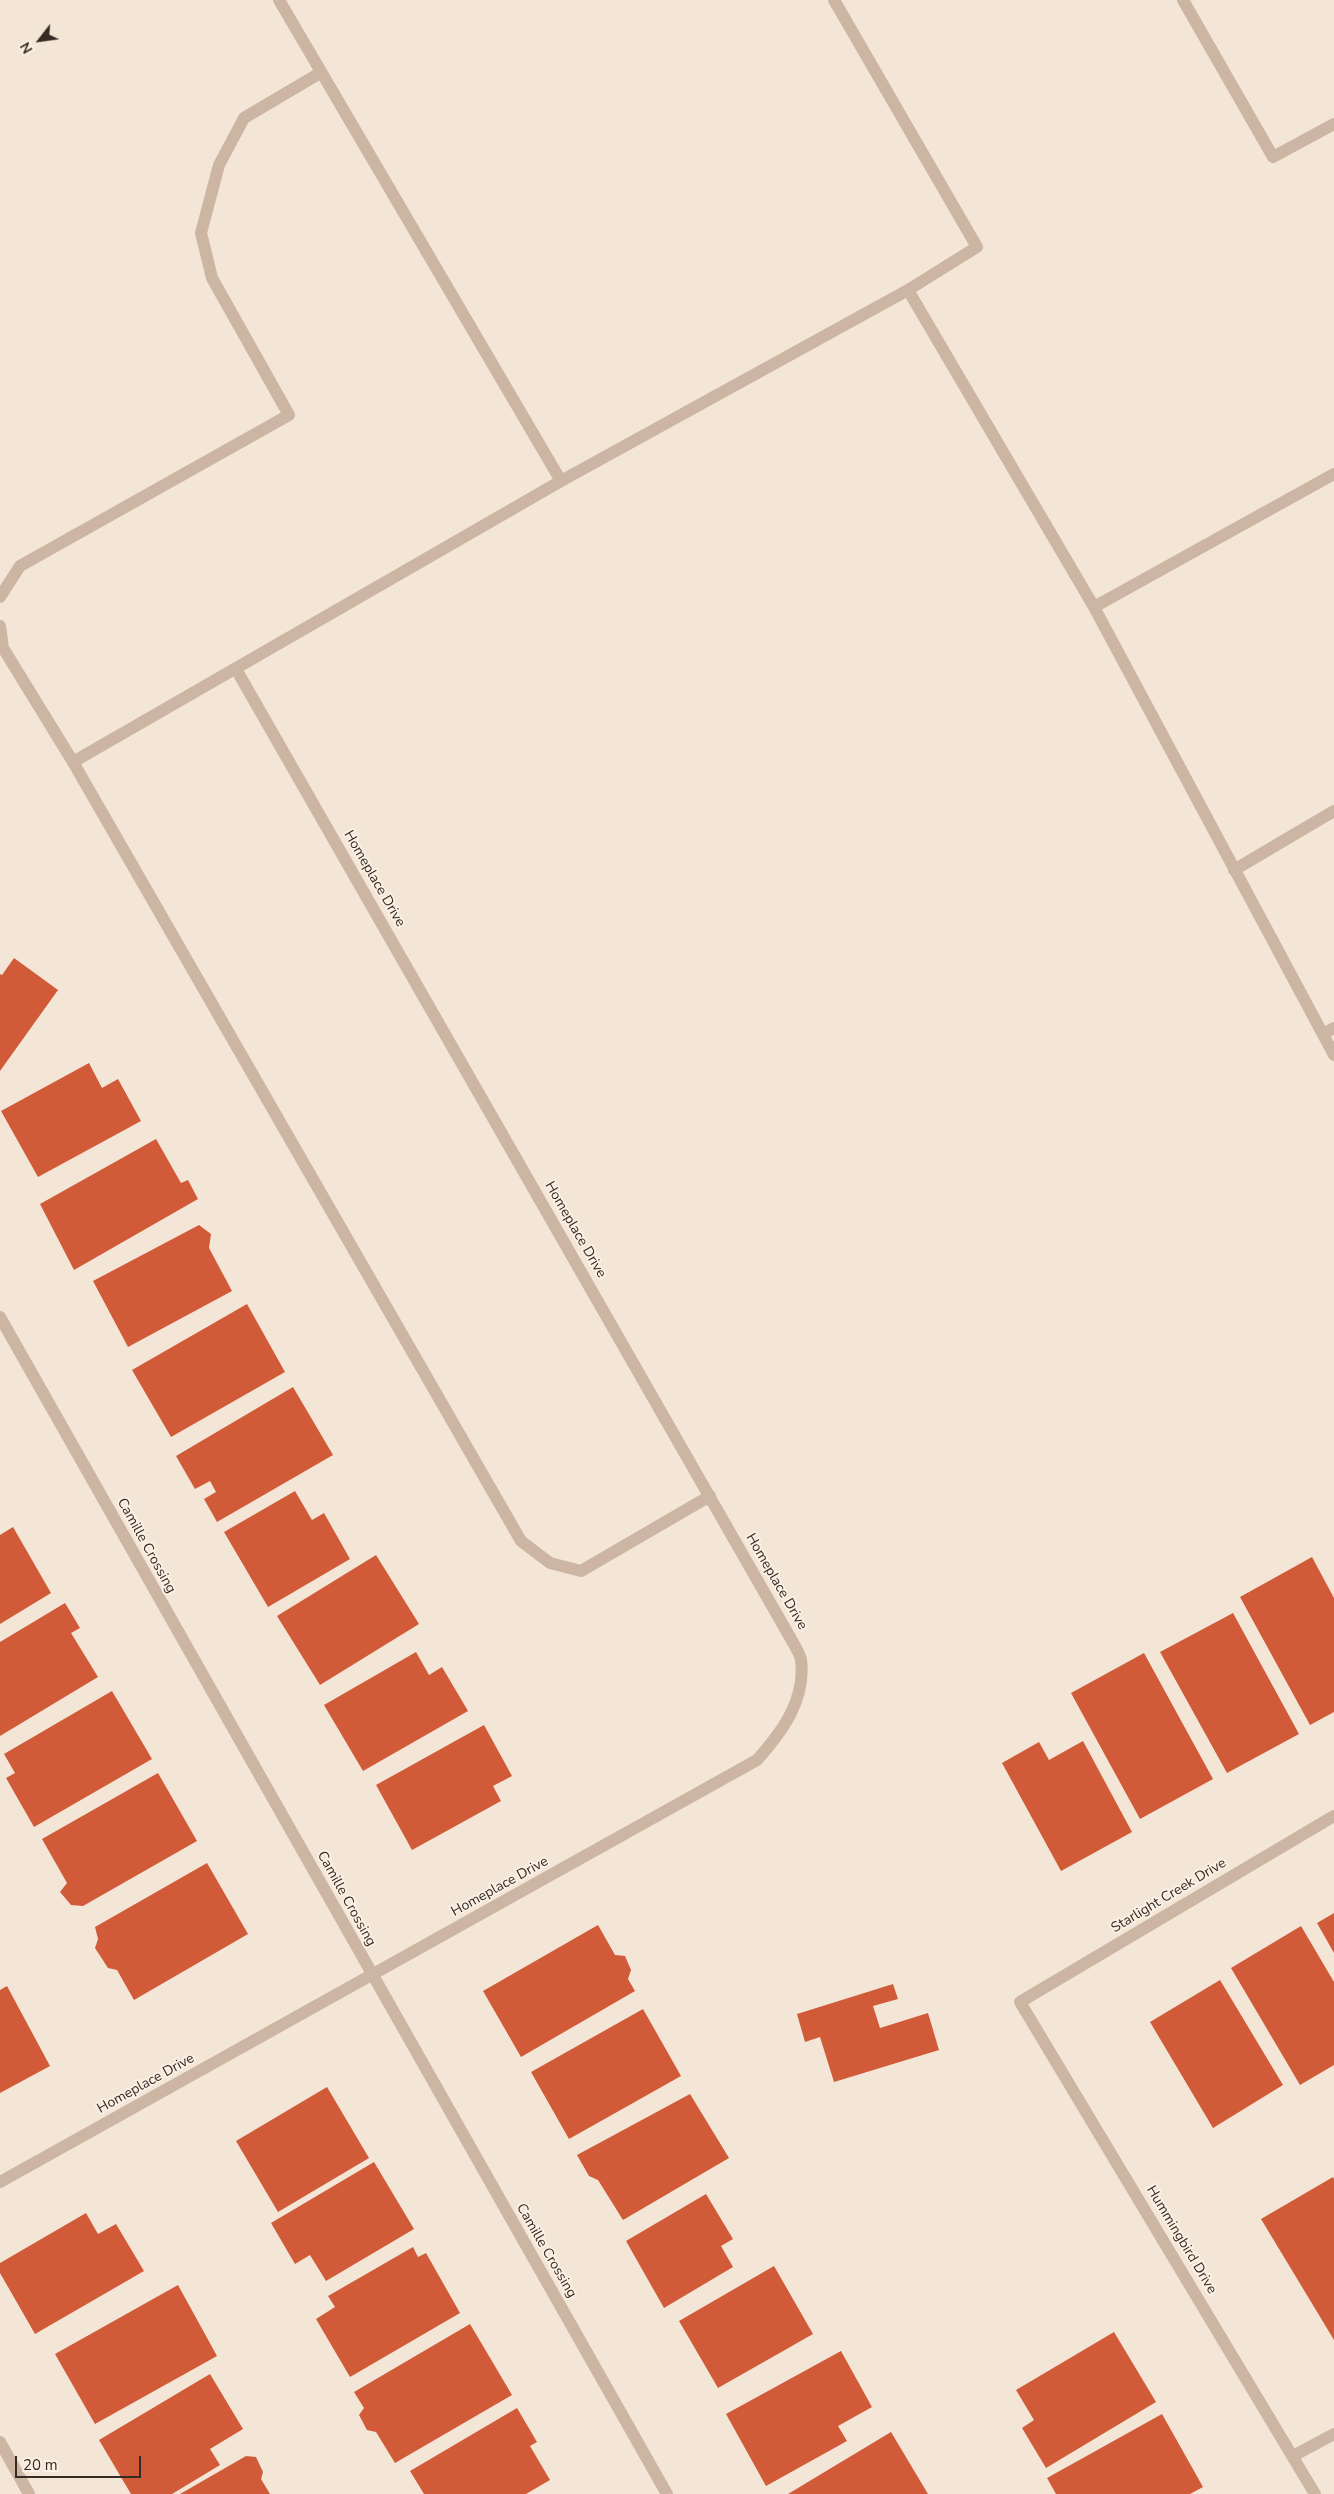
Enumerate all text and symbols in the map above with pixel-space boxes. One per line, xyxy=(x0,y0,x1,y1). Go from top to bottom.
north arrow xyxy=(15,15,65,65)
text: N xyxy=(16,38,37,57)
street label: Homeplace Drive xyxy=(340,828,408,930)
street label: Homeplace Drive xyxy=(541,1179,609,1281)
street label: Camille Crossing xyxy=(113,1496,179,1596)
street label: Homeplace Drive xyxy=(742,1531,810,1633)
street label: Camille Crossing xyxy=(313,1849,379,1949)
street label: Homeplace Drive xyxy=(449,1853,551,1921)
street label: Starlight Creek Drive xyxy=(1109,1855,1229,1937)
street label: Homeplace Drive xyxy=(95,2050,197,2118)
street label: Hummingbird Drive xyxy=(1142,2183,1220,2297)
street label: Camille Crossing xyxy=(512,2201,580,2301)
scale bar xyxy=(18,2446,144,2478)
text: 20 m xyxy=(23,2455,58,2475)

